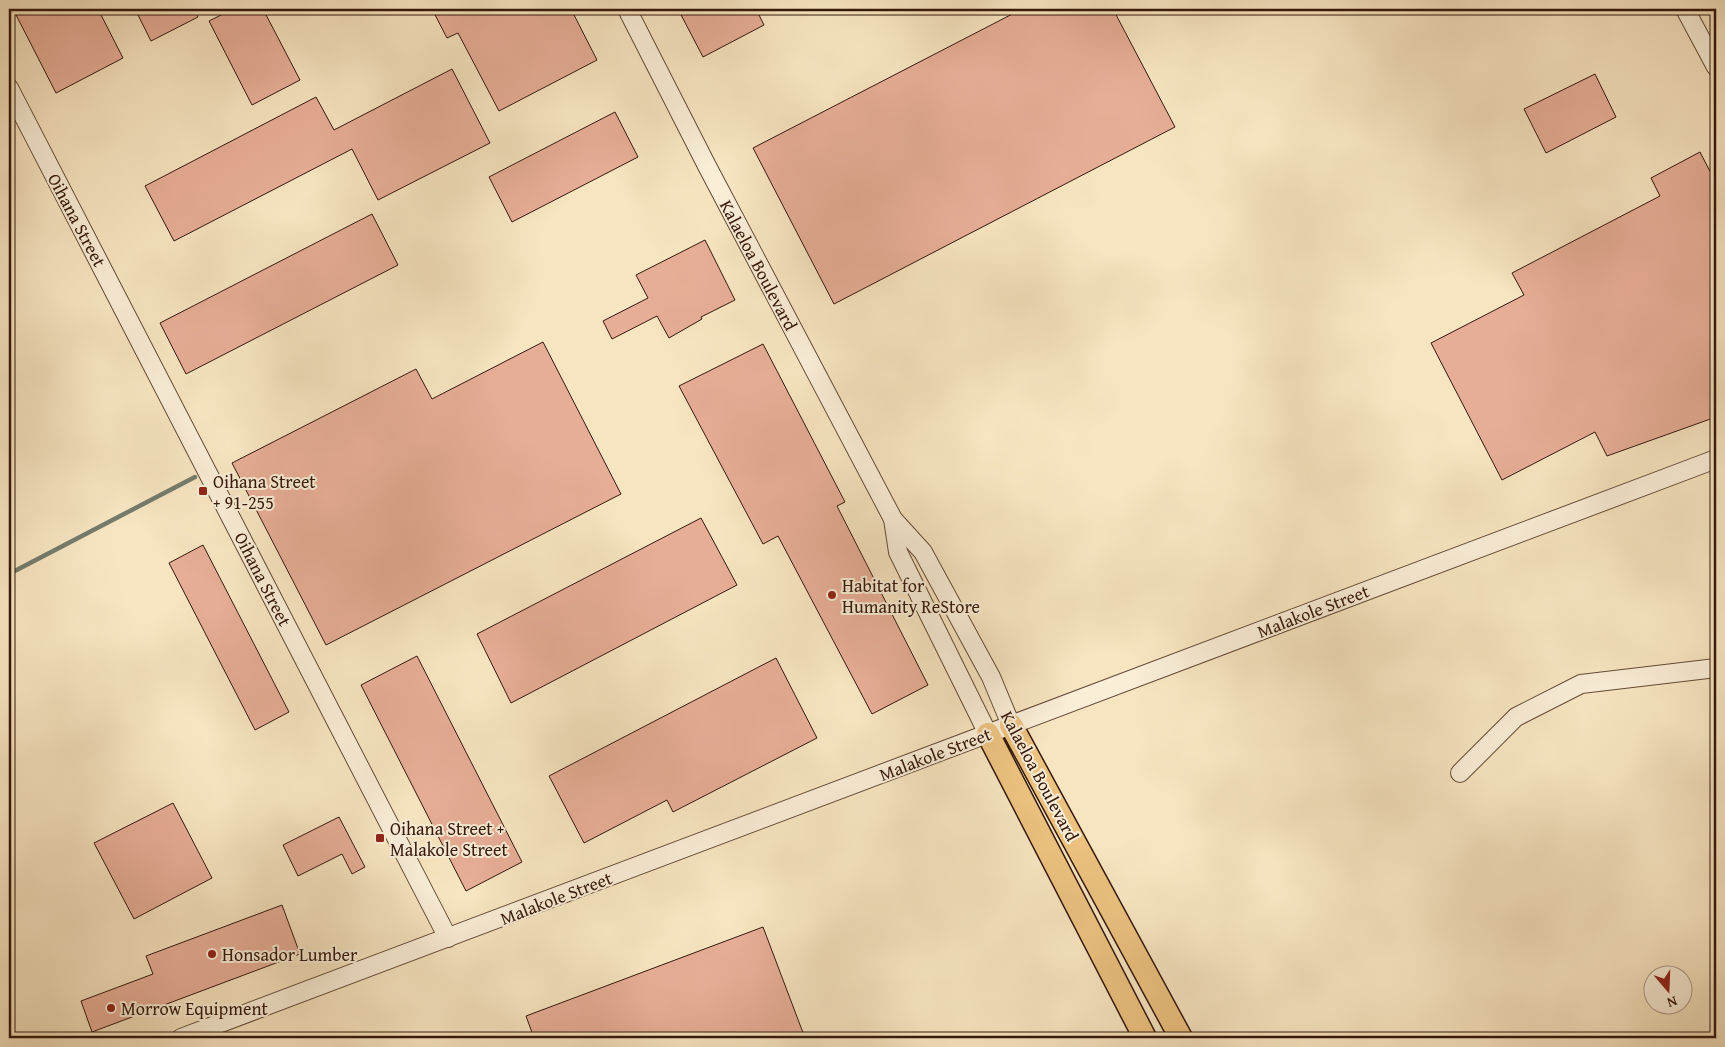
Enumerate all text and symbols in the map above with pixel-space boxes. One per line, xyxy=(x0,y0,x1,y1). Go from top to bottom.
street label: Oihana Street xyxy=(41,168,113,272)
street label: Kalaeloa Boulevard xyxy=(713,195,805,336)
place label: Oihana Street + 91-255 xyxy=(213,468,316,516)
marker: Oihana Street + 91-255 xyxy=(197,485,209,497)
street label: Oihana Street xyxy=(228,527,299,631)
place label: Habitat for Humanity ReStore xyxy=(842,572,980,620)
street label: Malakole Street xyxy=(1253,577,1373,645)
marker: Habitat for Humanity ReStore xyxy=(826,589,838,601)
street label: Kalaeloa Boulevard xyxy=(994,706,1086,846)
street label: Malakole Street xyxy=(875,720,995,788)
place label: Oihana Street + Malakole Street xyxy=(390,815,508,863)
marker: Oihana Street + Malakole Street xyxy=(374,832,386,844)
street label: Malakole Street xyxy=(496,864,616,932)
place label: Honsador Lumber xyxy=(222,941,358,968)
marker: Honsador Lumber xyxy=(206,948,218,960)
north arrow xyxy=(1642,964,1692,1014)
text: N xyxy=(1664,991,1680,1013)
place label: Morrow Equipment xyxy=(121,995,269,1022)
marker: Morrow Equipment xyxy=(105,1002,117,1014)

